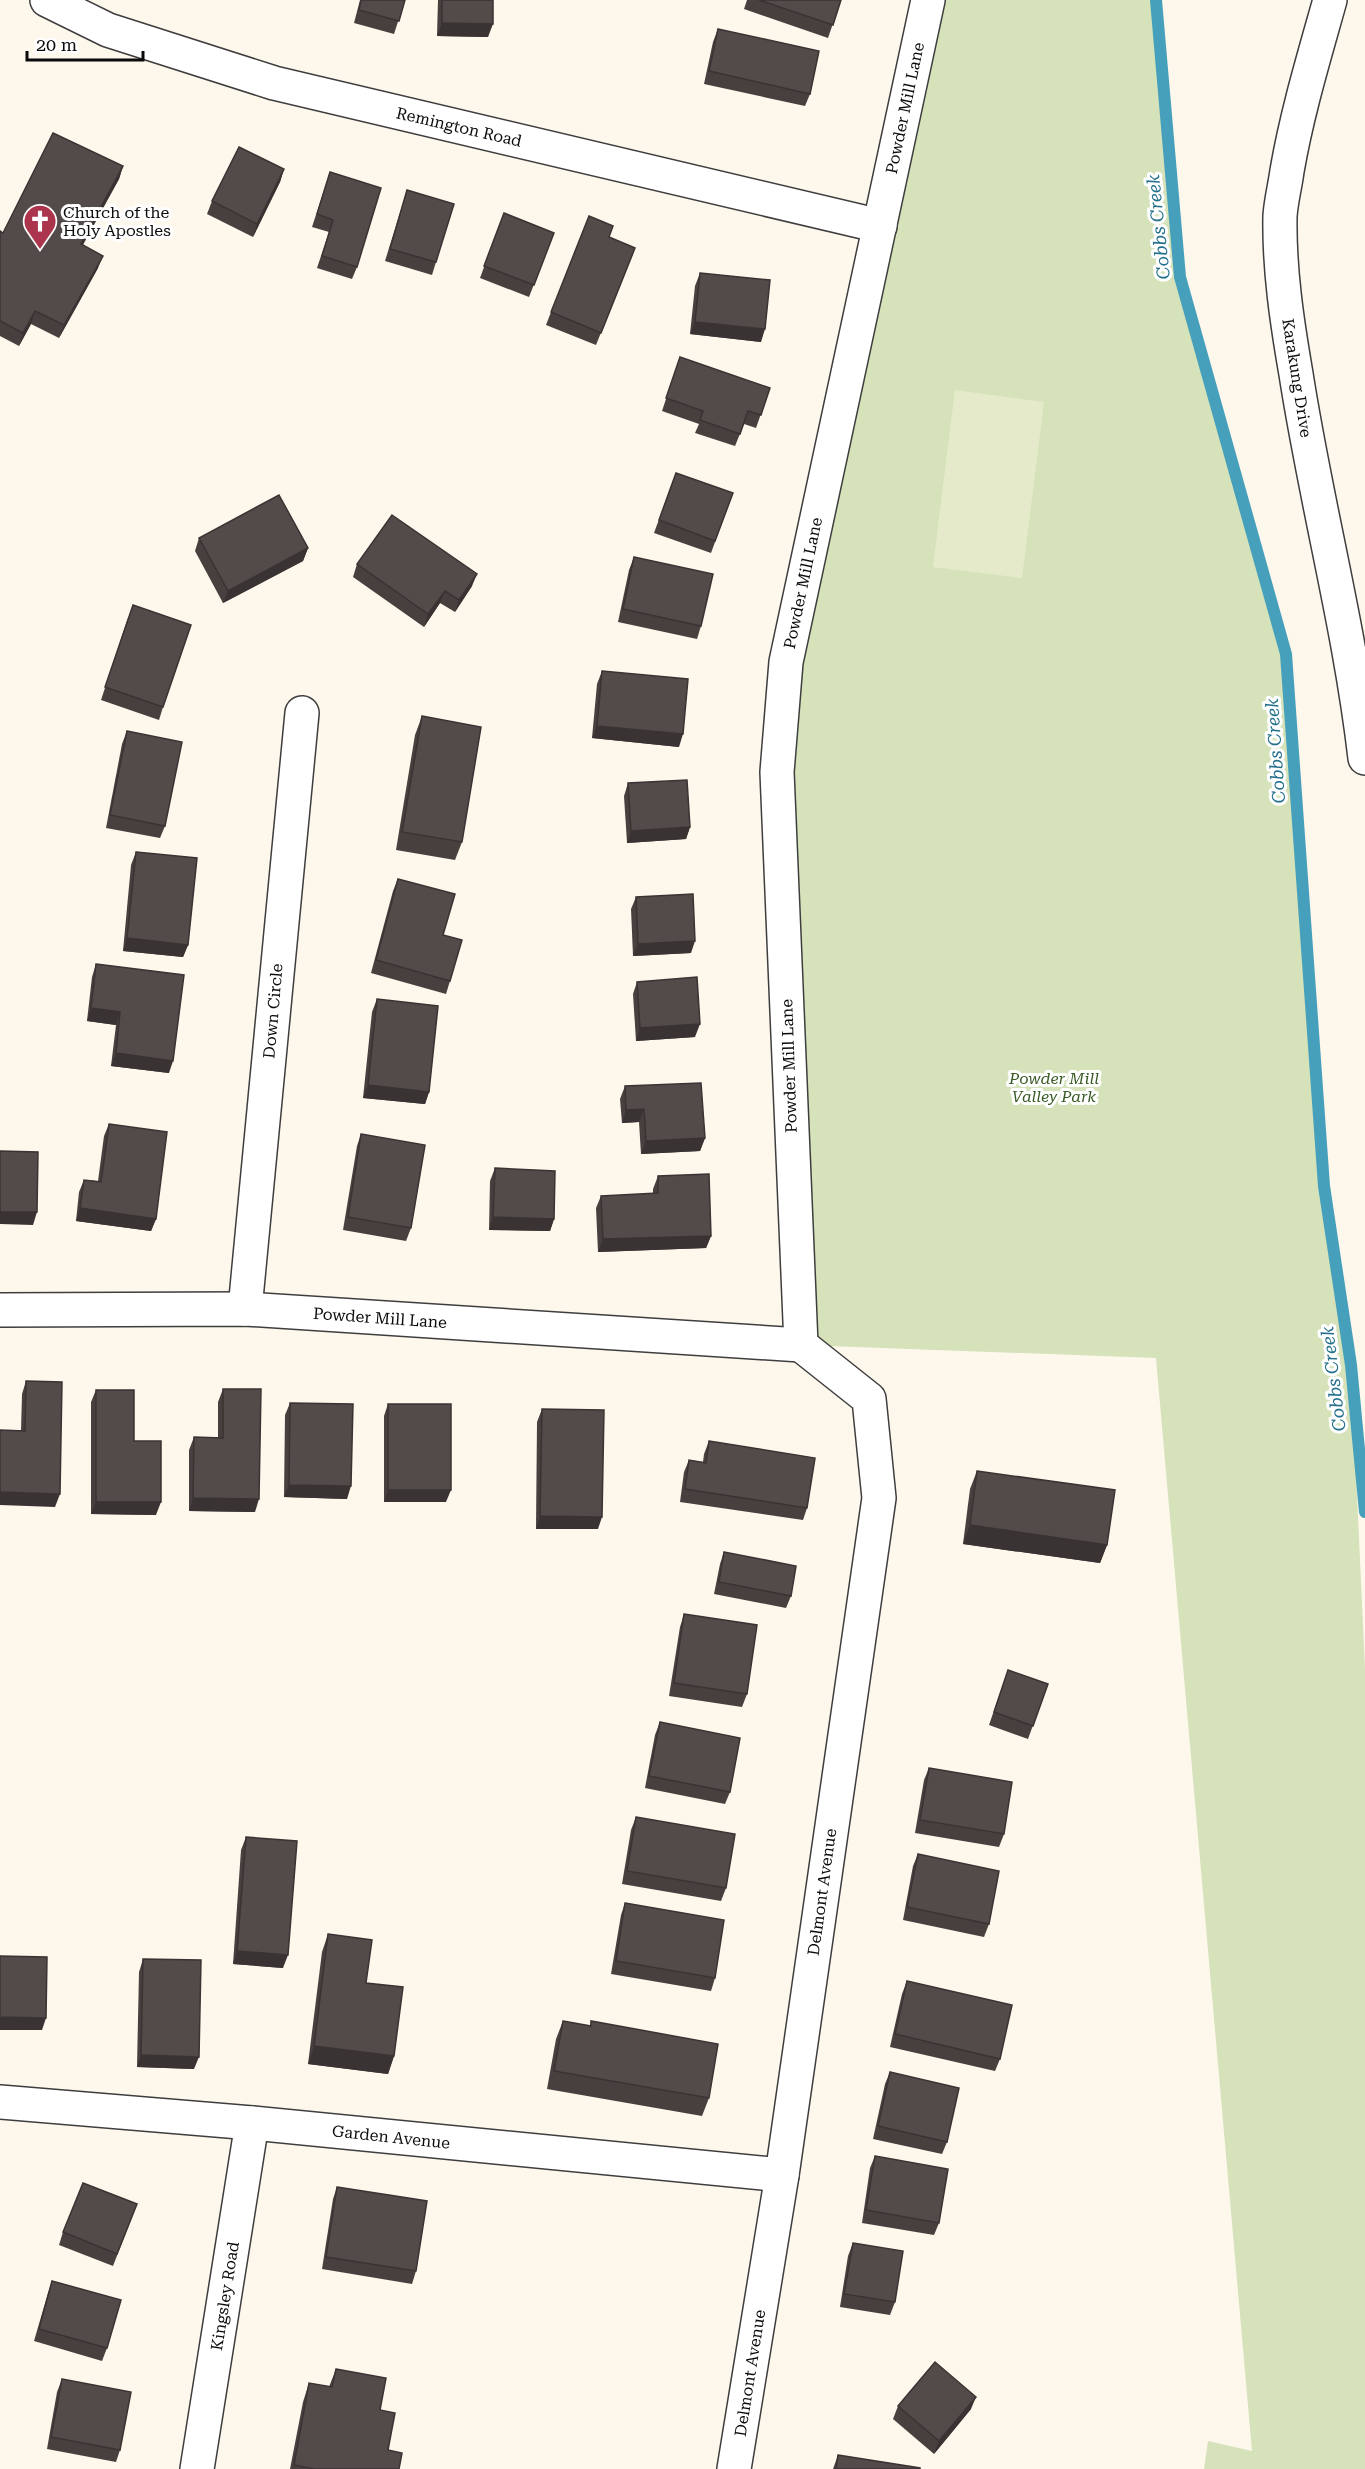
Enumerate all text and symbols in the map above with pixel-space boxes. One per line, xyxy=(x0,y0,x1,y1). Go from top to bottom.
scale bar xyxy=(27,24,142,62)
text: 20 m xyxy=(36,34,77,55)
street label: Powder Mill Lane xyxy=(882,40,928,176)
street label: Remington Road xyxy=(394,103,524,151)
water label: Cobbs Creek xyxy=(1142,173,1174,280)
church icon: Church of the Holy Apostles xyxy=(22,203,58,250)
place label: Church of the Holy Apostles xyxy=(63,203,171,240)
street label: Karakung Drive xyxy=(1278,317,1316,439)
street label: Powder Mill Lane xyxy=(780,515,826,651)
water label: Cobbs Creek xyxy=(1261,697,1289,804)
street label: Down Circle xyxy=(259,962,287,1059)
street label: Powder Mill Lane xyxy=(777,998,801,1133)
park label: Powder Mill Valley Park xyxy=(1008,1069,1099,1106)
street label: Powder Mill Lane xyxy=(312,1304,448,1332)
water label: Cobbs Creek xyxy=(1316,1325,1350,1433)
street label: Delmont Avenue xyxy=(804,1827,840,1957)
street label: Garden Avenue xyxy=(331,2121,451,2153)
street label: Kingsley Road xyxy=(207,2240,243,2352)
street label: Delmont Avenue xyxy=(731,2308,769,2438)

